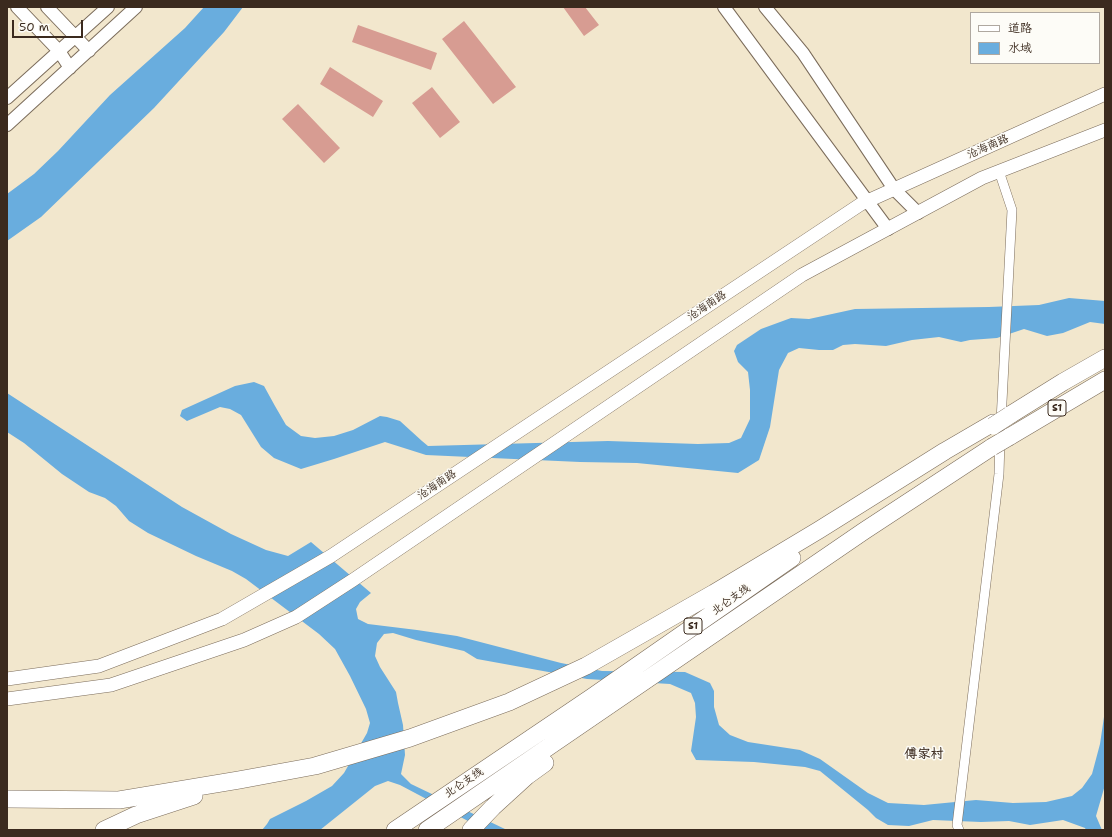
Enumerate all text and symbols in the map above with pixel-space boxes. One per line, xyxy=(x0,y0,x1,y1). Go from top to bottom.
scale bar xyxy=(14,12,85,38)
legend xyxy=(970,12,1100,64)
text: 50 m xyxy=(19,19,49,35)
text: 道路 xyxy=(1008,20,1032,36)
text: 水域 xyxy=(1008,40,1032,56)
street label: 沧海南路 xyxy=(965,132,1011,162)
street label: 沧海南路 xyxy=(685,288,729,324)
road number: S1 xyxy=(1048,400,1066,416)
street label: 沧海南路 xyxy=(415,467,459,503)
street label: 北仑支线 xyxy=(709,582,753,618)
road number: S1 xyxy=(684,618,702,634)
district label: 傅家村 xyxy=(905,747,943,763)
street label: 北仑支线 xyxy=(442,765,486,801)

